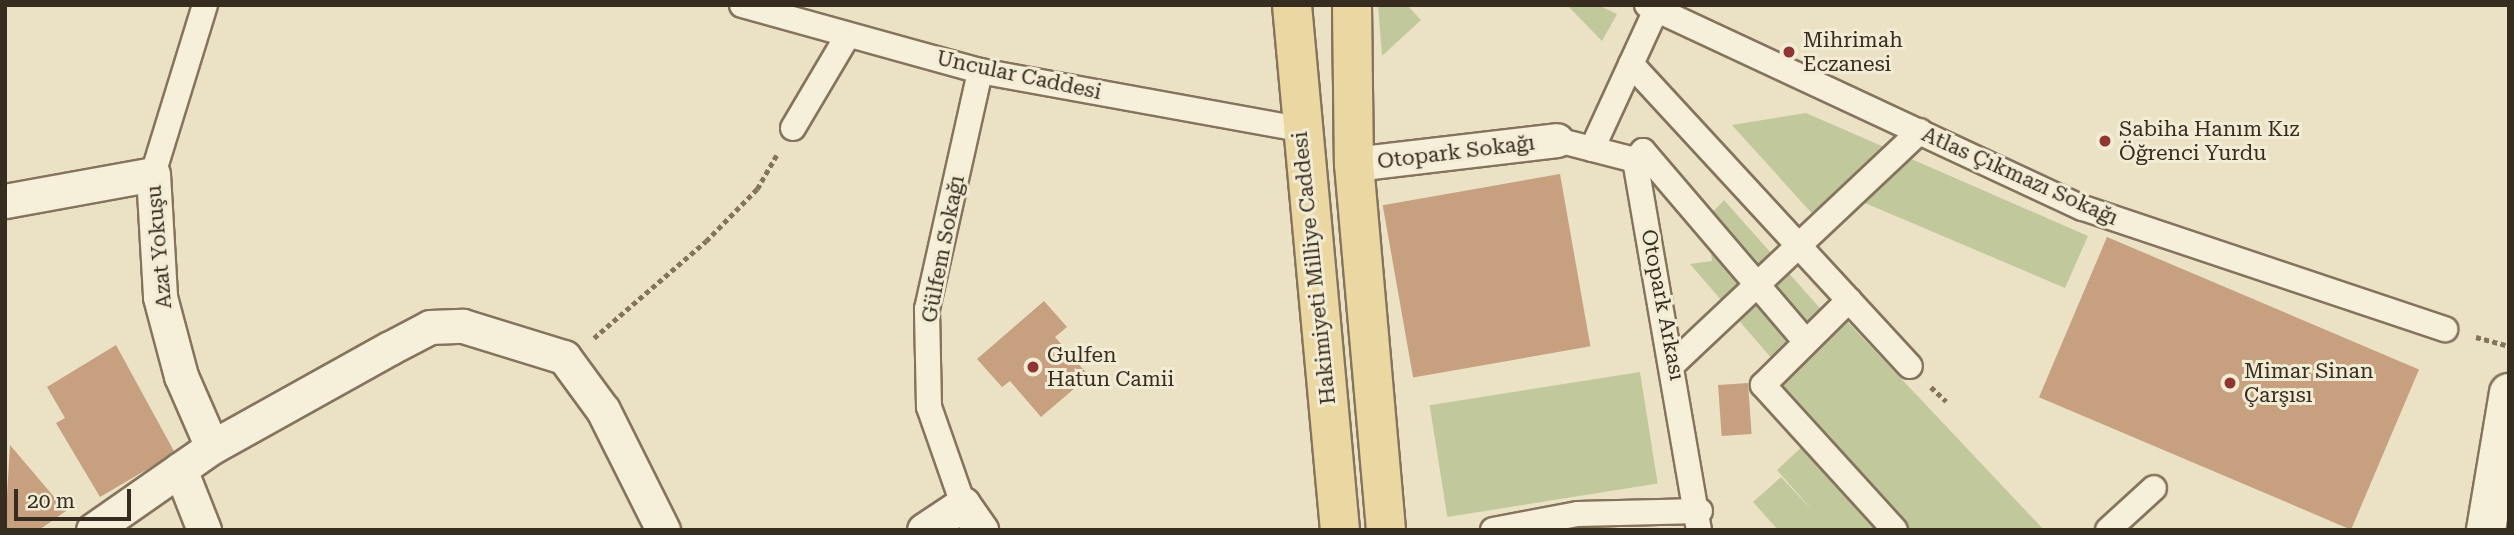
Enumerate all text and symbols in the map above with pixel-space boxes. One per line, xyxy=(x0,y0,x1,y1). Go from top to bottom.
place label: Mihrimah Eczanesi xyxy=(1803,27,1903,77)
marker: Mihrimah Eczanesi xyxy=(1781,44,1797,60)
street label: Uncular Caddesi xyxy=(934,45,1104,105)
place label: Sabiha Hanım Kız Öğrenci Yurdu xyxy=(2119,116,2299,166)
street label: Atlas Çıkmazı Sokağı xyxy=(1918,121,2122,231)
street label: Hakimiyeti Milliye Caddesi xyxy=(1287,130,1341,406)
street label: Otopark Sokağı xyxy=(1376,130,1536,174)
marker: Sabiha Hanım Kız Öğrenci Yurdu xyxy=(2097,133,2113,149)
street label: Gülfem Sokağı xyxy=(916,173,970,325)
street label: Azat Yokuşu xyxy=(141,184,177,310)
street label: Otopark Arkası xyxy=(1636,227,1690,383)
place label: Gulfen Hatun Camii xyxy=(1047,342,1174,392)
place label: Mimar Sinan Çarşısı xyxy=(2244,358,2373,408)
marker: Gulfen Hatun Camii xyxy=(1025,359,1041,375)
marker: Mimar Sinan Çarşısı xyxy=(2222,375,2238,391)
scale bar xyxy=(18,476,135,520)
text: 20 m xyxy=(27,489,75,513)

